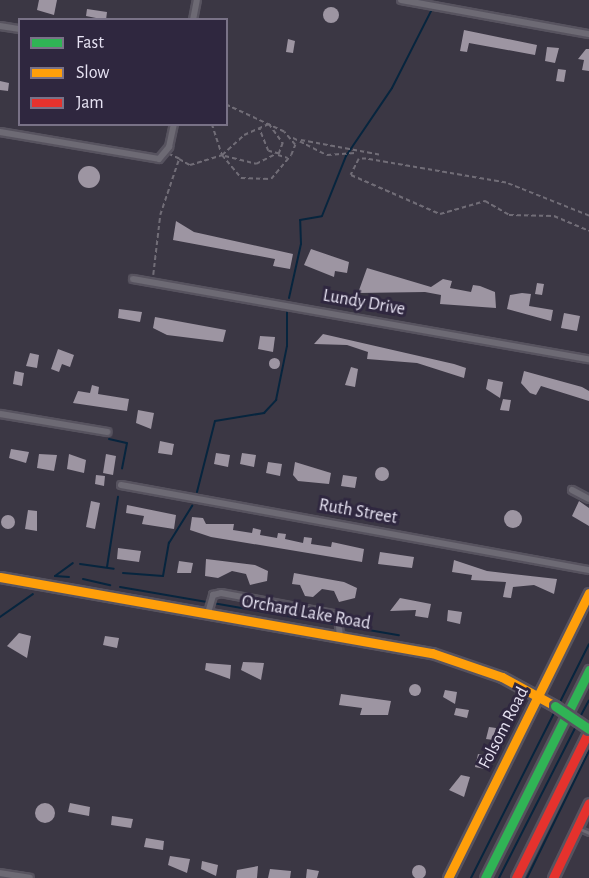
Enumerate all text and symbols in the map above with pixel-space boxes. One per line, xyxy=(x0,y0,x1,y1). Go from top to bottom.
legend xyxy=(18,18,228,126)
text: Fast xyxy=(76,34,104,52)
text: Slow xyxy=(76,64,109,82)
text: Jam xyxy=(76,94,104,112)
street label: Lundy Drive xyxy=(321,285,407,321)
street label: Ruth Street xyxy=(317,494,399,530)
street label: Orchard Lake Road xyxy=(240,591,372,635)
street label: Folsom Road xyxy=(474,683,534,773)

